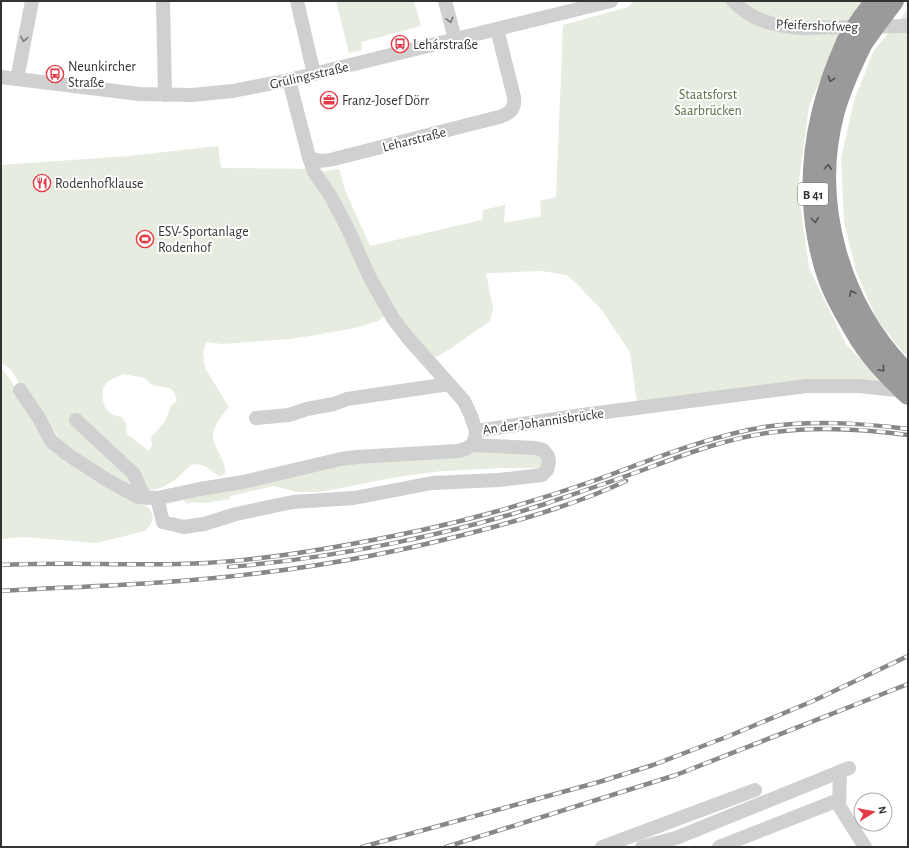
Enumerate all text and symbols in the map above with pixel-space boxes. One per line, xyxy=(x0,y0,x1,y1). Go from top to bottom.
one-way arrow xyxy=(445,16,454,23)
street label: Pfeifershofweg xyxy=(776,18,858,34)
bus stop icon: Lehárstraße xyxy=(390,34,410,54)
one-way arrow xyxy=(20,36,29,42)
place label: Lehárstraße xyxy=(413,38,478,52)
place label: Neunkircher Straße xyxy=(68,60,136,90)
street label: Grülingsstraße xyxy=(268,60,350,92)
bus stop icon: Neunkircher Straße xyxy=(45,64,65,84)
one-way arrow xyxy=(828,75,836,82)
park label: Staatsforst Saarbrücken xyxy=(674,88,742,118)
office icon: Franz-Josef Dörr xyxy=(319,90,339,110)
place label: Franz-Josef Dörr xyxy=(342,94,430,108)
street label: Leharstraße xyxy=(381,125,447,155)
one-way arrow xyxy=(823,164,832,170)
restaurant icon: Rodenhofklause xyxy=(32,173,52,193)
place label: Rodenhofklause xyxy=(55,177,144,191)
road number: B 41 xyxy=(798,183,828,205)
one-way arrow xyxy=(810,217,819,223)
place label: ESV-Sportanlage Rodenhof xyxy=(158,225,249,255)
sports icon: ESV-Sportanlage Rodenhof xyxy=(135,229,155,249)
one-way arrow xyxy=(848,290,856,297)
one-way arrow xyxy=(878,364,885,372)
street label: An der Johannisbrücke xyxy=(482,407,605,437)
north arrow xyxy=(853,792,893,832)
text: N xyxy=(876,805,888,815)

